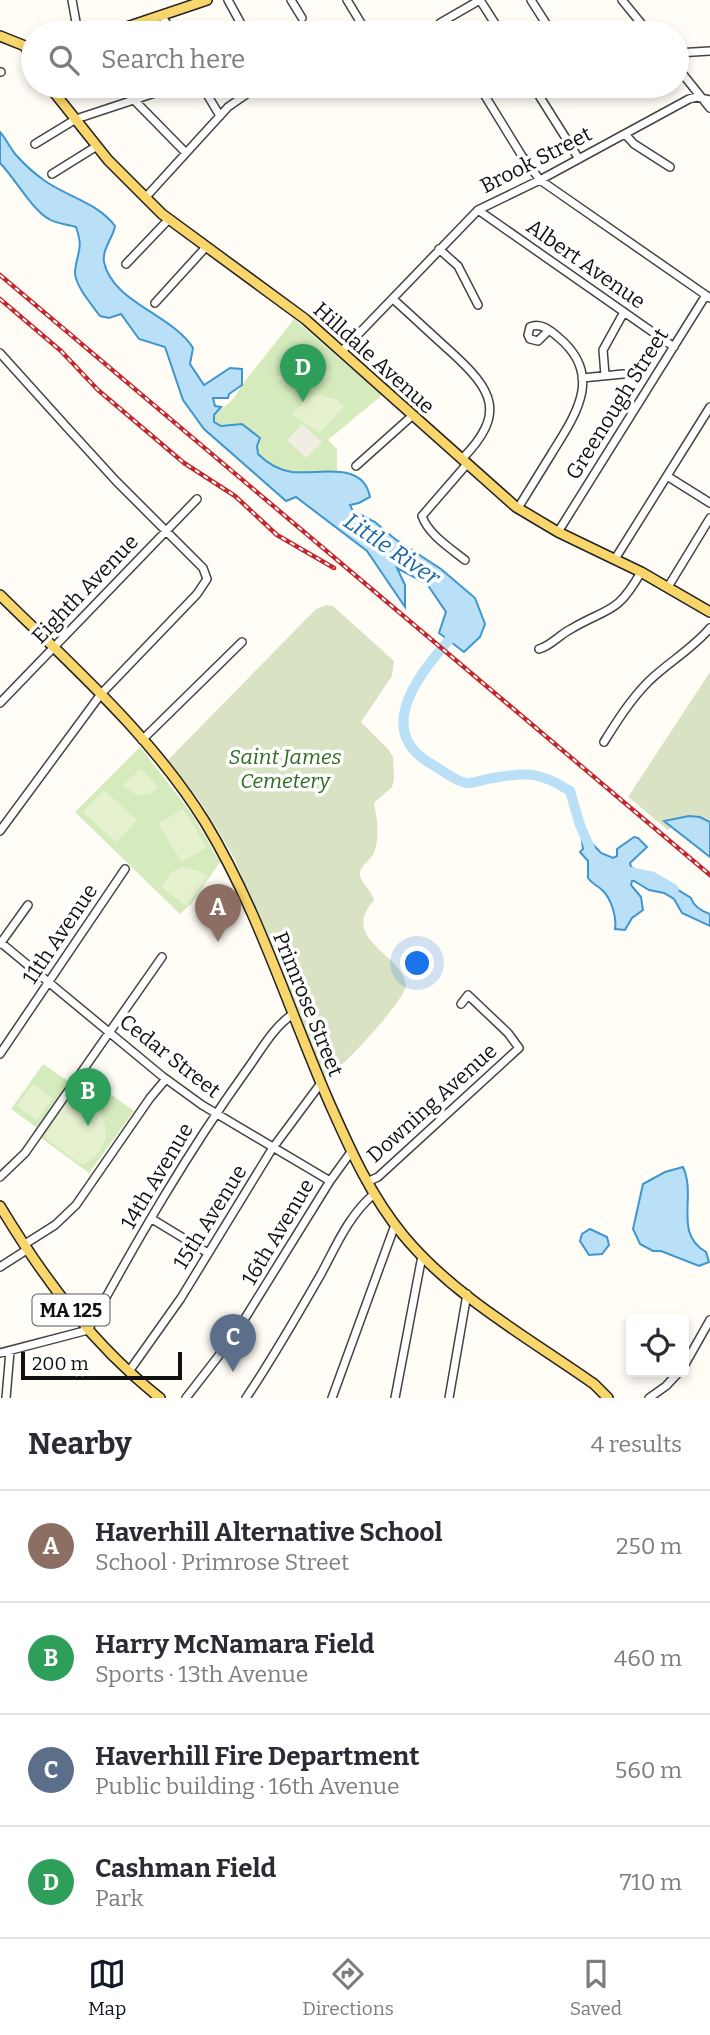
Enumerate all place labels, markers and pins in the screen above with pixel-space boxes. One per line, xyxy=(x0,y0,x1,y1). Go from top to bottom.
pin: D xyxy=(280,344,326,402)
pin: A xyxy=(195,884,241,942)
pin: B xyxy=(65,1068,111,1126)
pin: C xyxy=(210,1314,256,1372)

